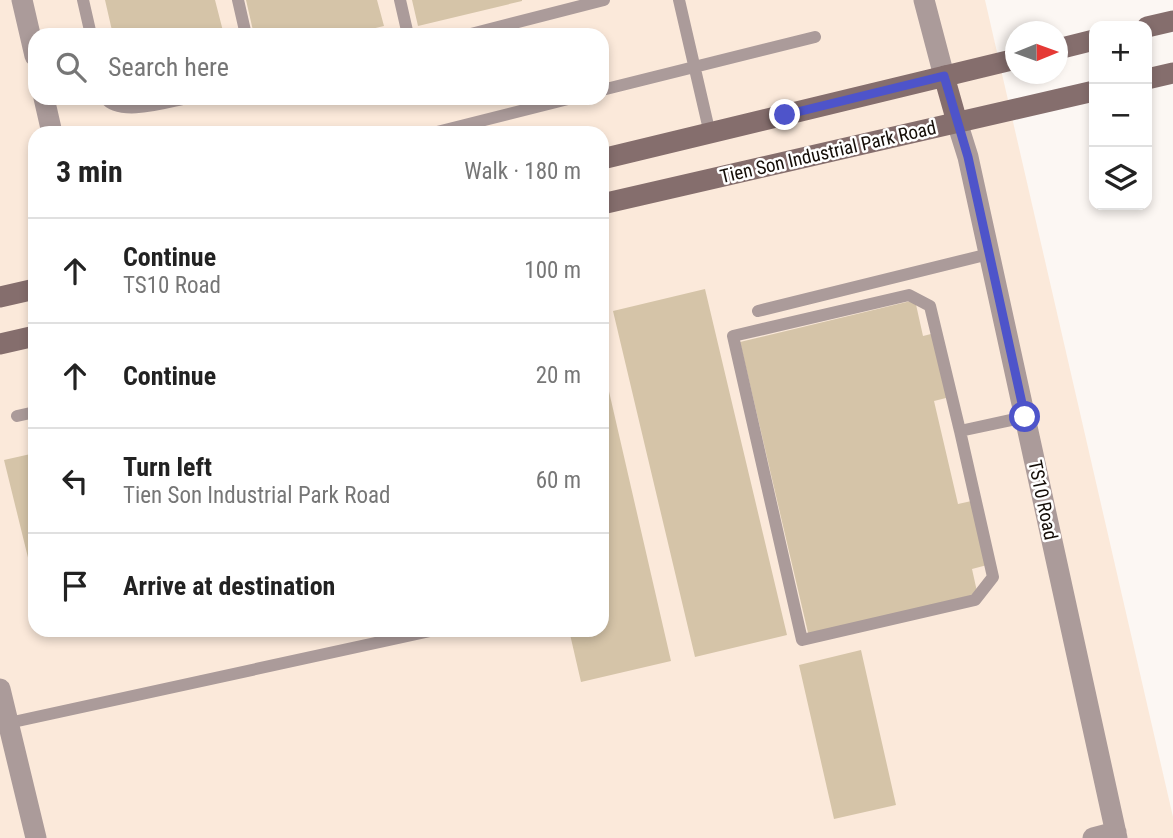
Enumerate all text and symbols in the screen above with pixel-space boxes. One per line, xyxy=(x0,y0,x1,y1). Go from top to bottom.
north arrow xyxy=(1005,21,1068,84)
map controls xyxy=(1089,21,1152,210)
button: + xyxy=(1089,21,1152,84)
search box xyxy=(28,28,609,105)
icon: search xyxy=(52,48,90,86)
text: Search here xyxy=(108,52,229,82)
button: − xyxy=(1089,84,1152,147)
route end xyxy=(769,99,800,130)
street label: Tien Son Industrial Park Road xyxy=(718,116,938,188)
button: layers xyxy=(1089,147,1152,210)
text: 3 min xyxy=(56,154,123,189)
text: Walk · 180 m xyxy=(464,158,581,185)
text: Continue xyxy=(123,242,216,272)
icon: ahead xyxy=(56,252,94,290)
text: 100 m xyxy=(524,257,581,284)
text: TS10 Road xyxy=(123,272,221,299)
icon: ahead xyxy=(56,357,94,395)
text: Continue xyxy=(123,361,216,391)
text: 20 m xyxy=(536,362,581,389)
route start xyxy=(1009,401,1040,432)
text: Turn left xyxy=(123,452,212,482)
street label: TS10 Road xyxy=(1023,458,1063,542)
icon: left xyxy=(56,462,94,500)
text: 60 m xyxy=(536,467,581,494)
text: Tien Son Industrial Park Road xyxy=(123,482,390,509)
icon: arrive xyxy=(56,567,94,605)
text: Arrive at destination xyxy=(123,571,335,601)

